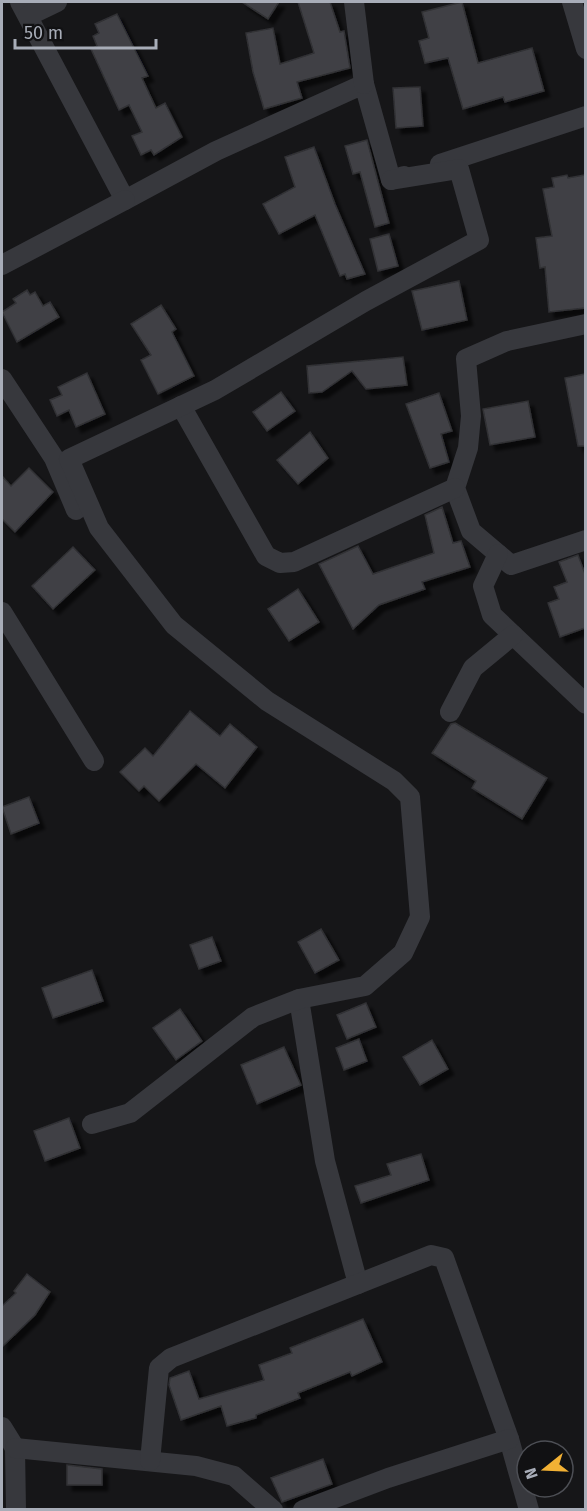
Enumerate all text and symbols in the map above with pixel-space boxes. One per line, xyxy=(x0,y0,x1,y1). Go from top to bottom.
scale bar xyxy=(15,12,156,50)
text: 50 m xyxy=(24,22,63,44)
north arrow xyxy=(515,1439,575,1499)
text: N xyxy=(521,1466,542,1481)

